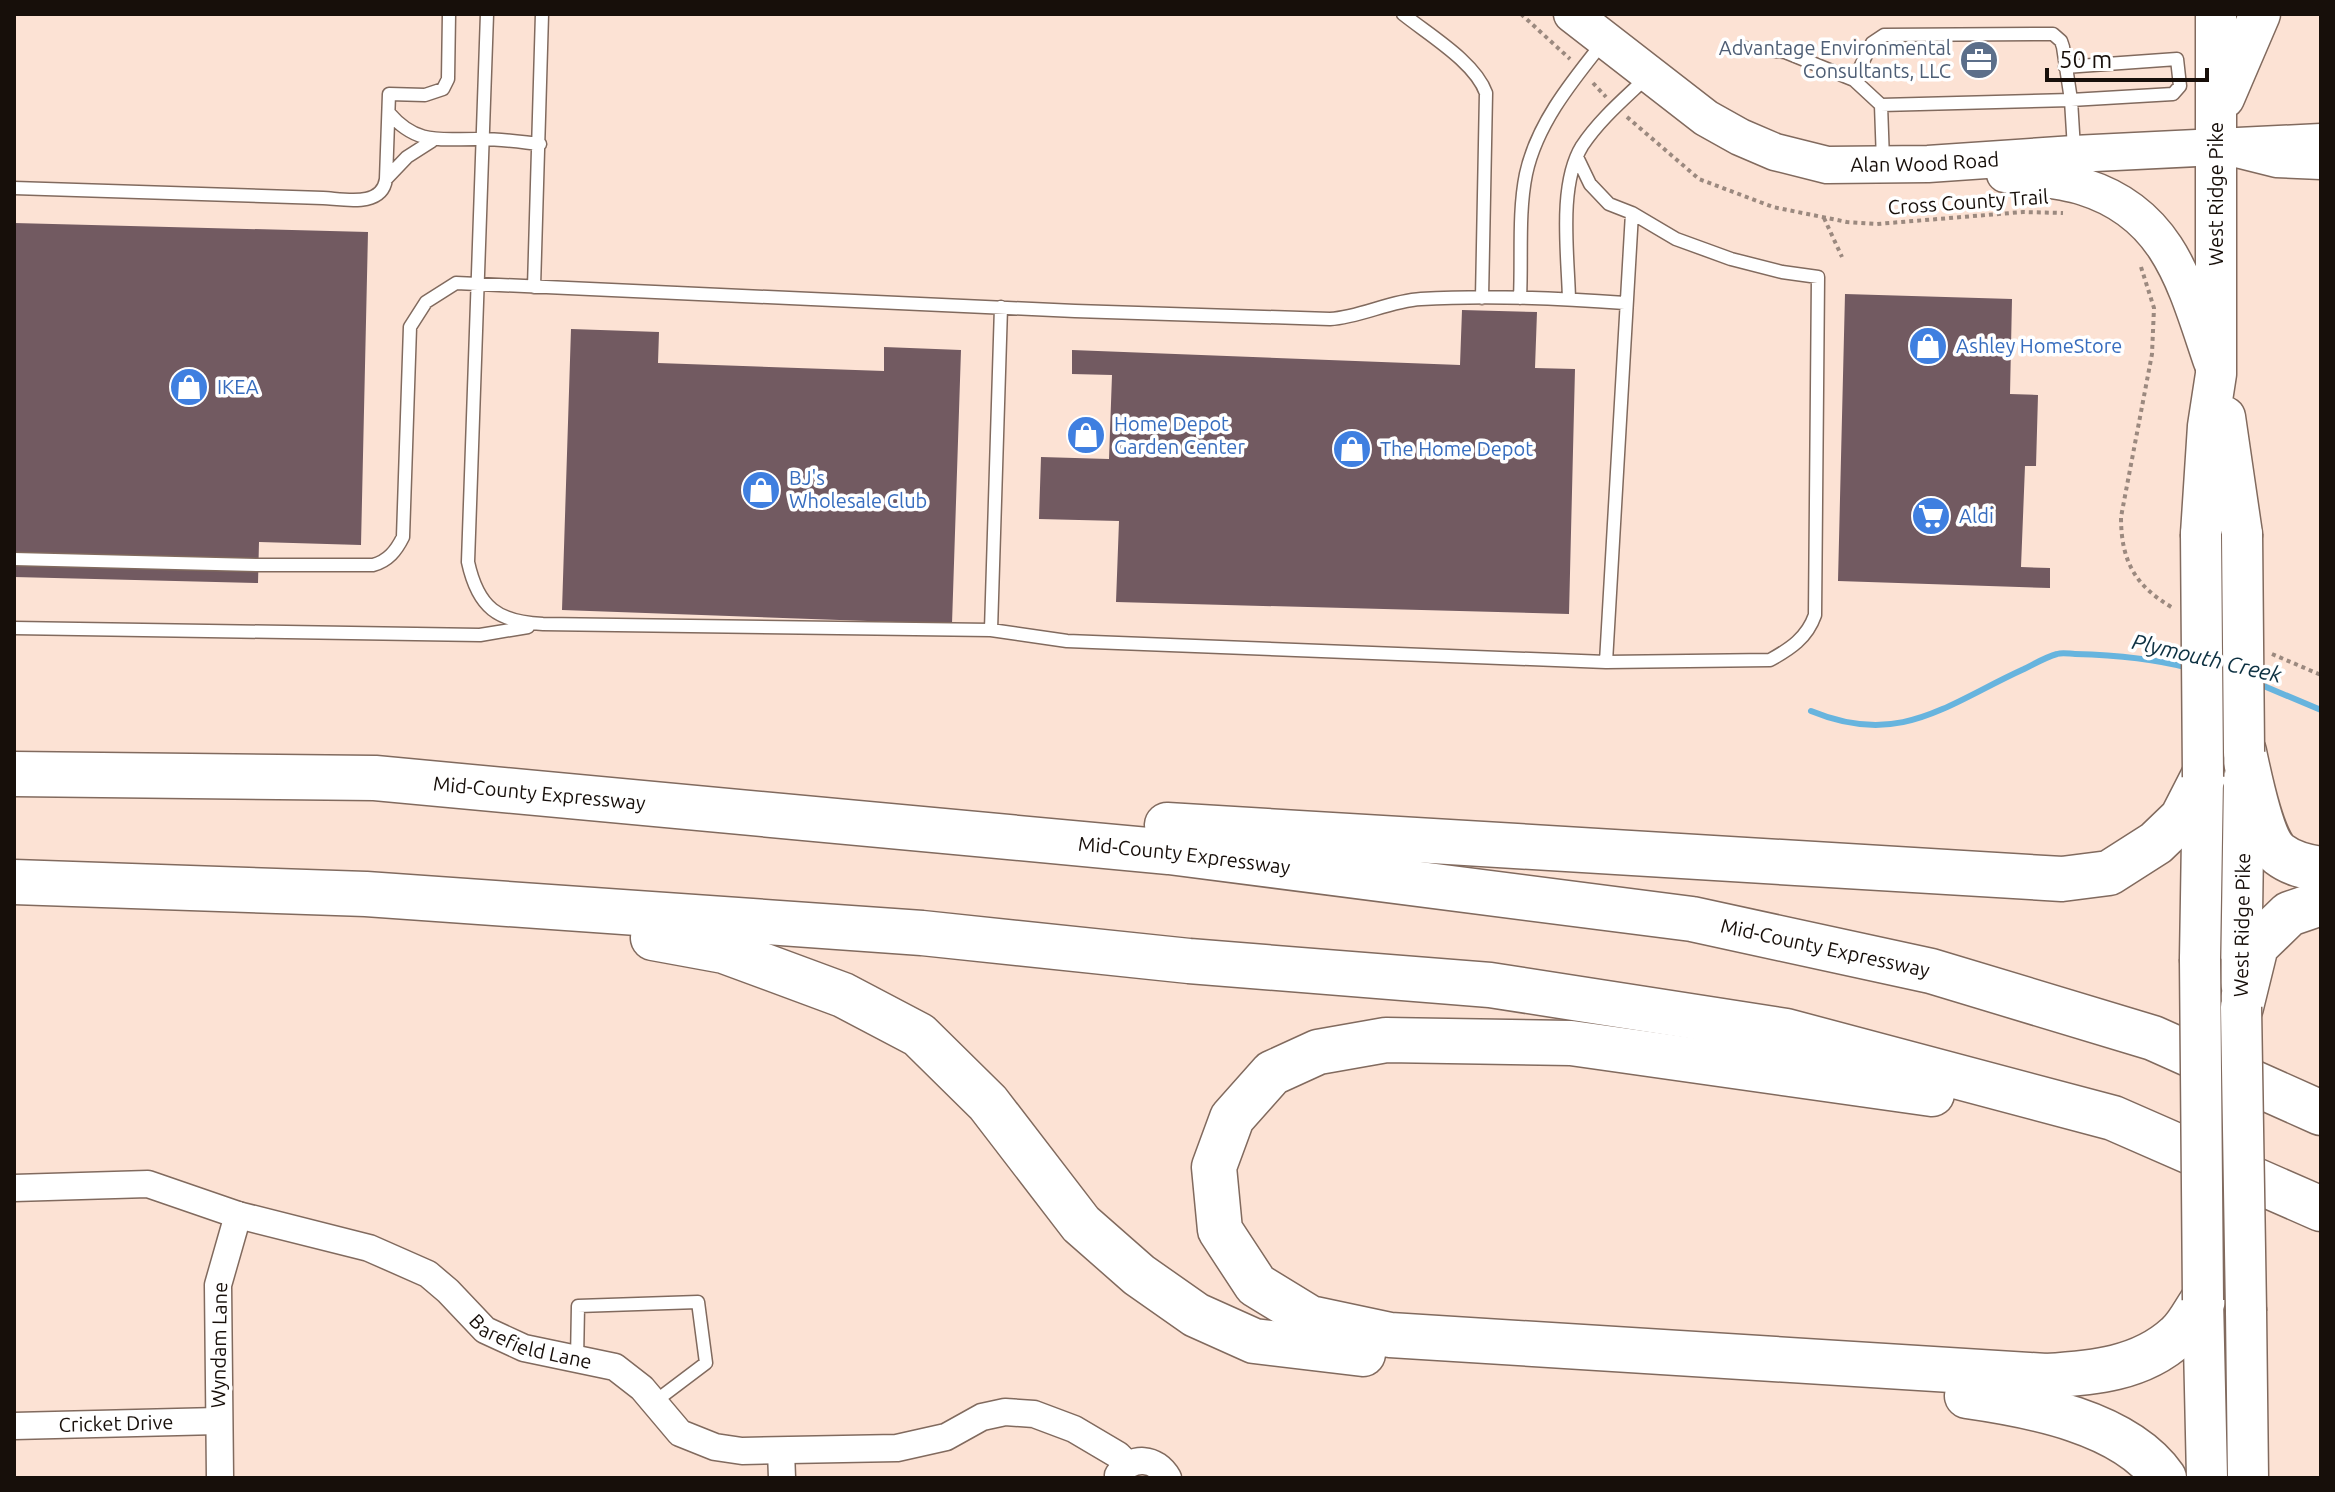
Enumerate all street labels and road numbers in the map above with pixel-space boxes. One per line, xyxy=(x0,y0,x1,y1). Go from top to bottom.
street label: West Ridge Pike xyxy=(2204,122,2227,266)
street label: Alan Wood Road xyxy=(1850,147,2000,176)
street label: Cross County Trail xyxy=(1887,184,2049,219)
street label: Mid-County Expressway xyxy=(432,771,647,814)
street label: Mid-County Expressway xyxy=(1077,832,1292,878)
street label: West Ridge Pike xyxy=(2229,853,2254,997)
street label: Mid-County Expressway xyxy=(1719,914,1932,981)
street label: Wyndam Lane xyxy=(206,1282,231,1408)
street label: Barefield Lane xyxy=(465,1309,594,1373)
street label: Cricket Drive xyxy=(58,1410,174,1436)

